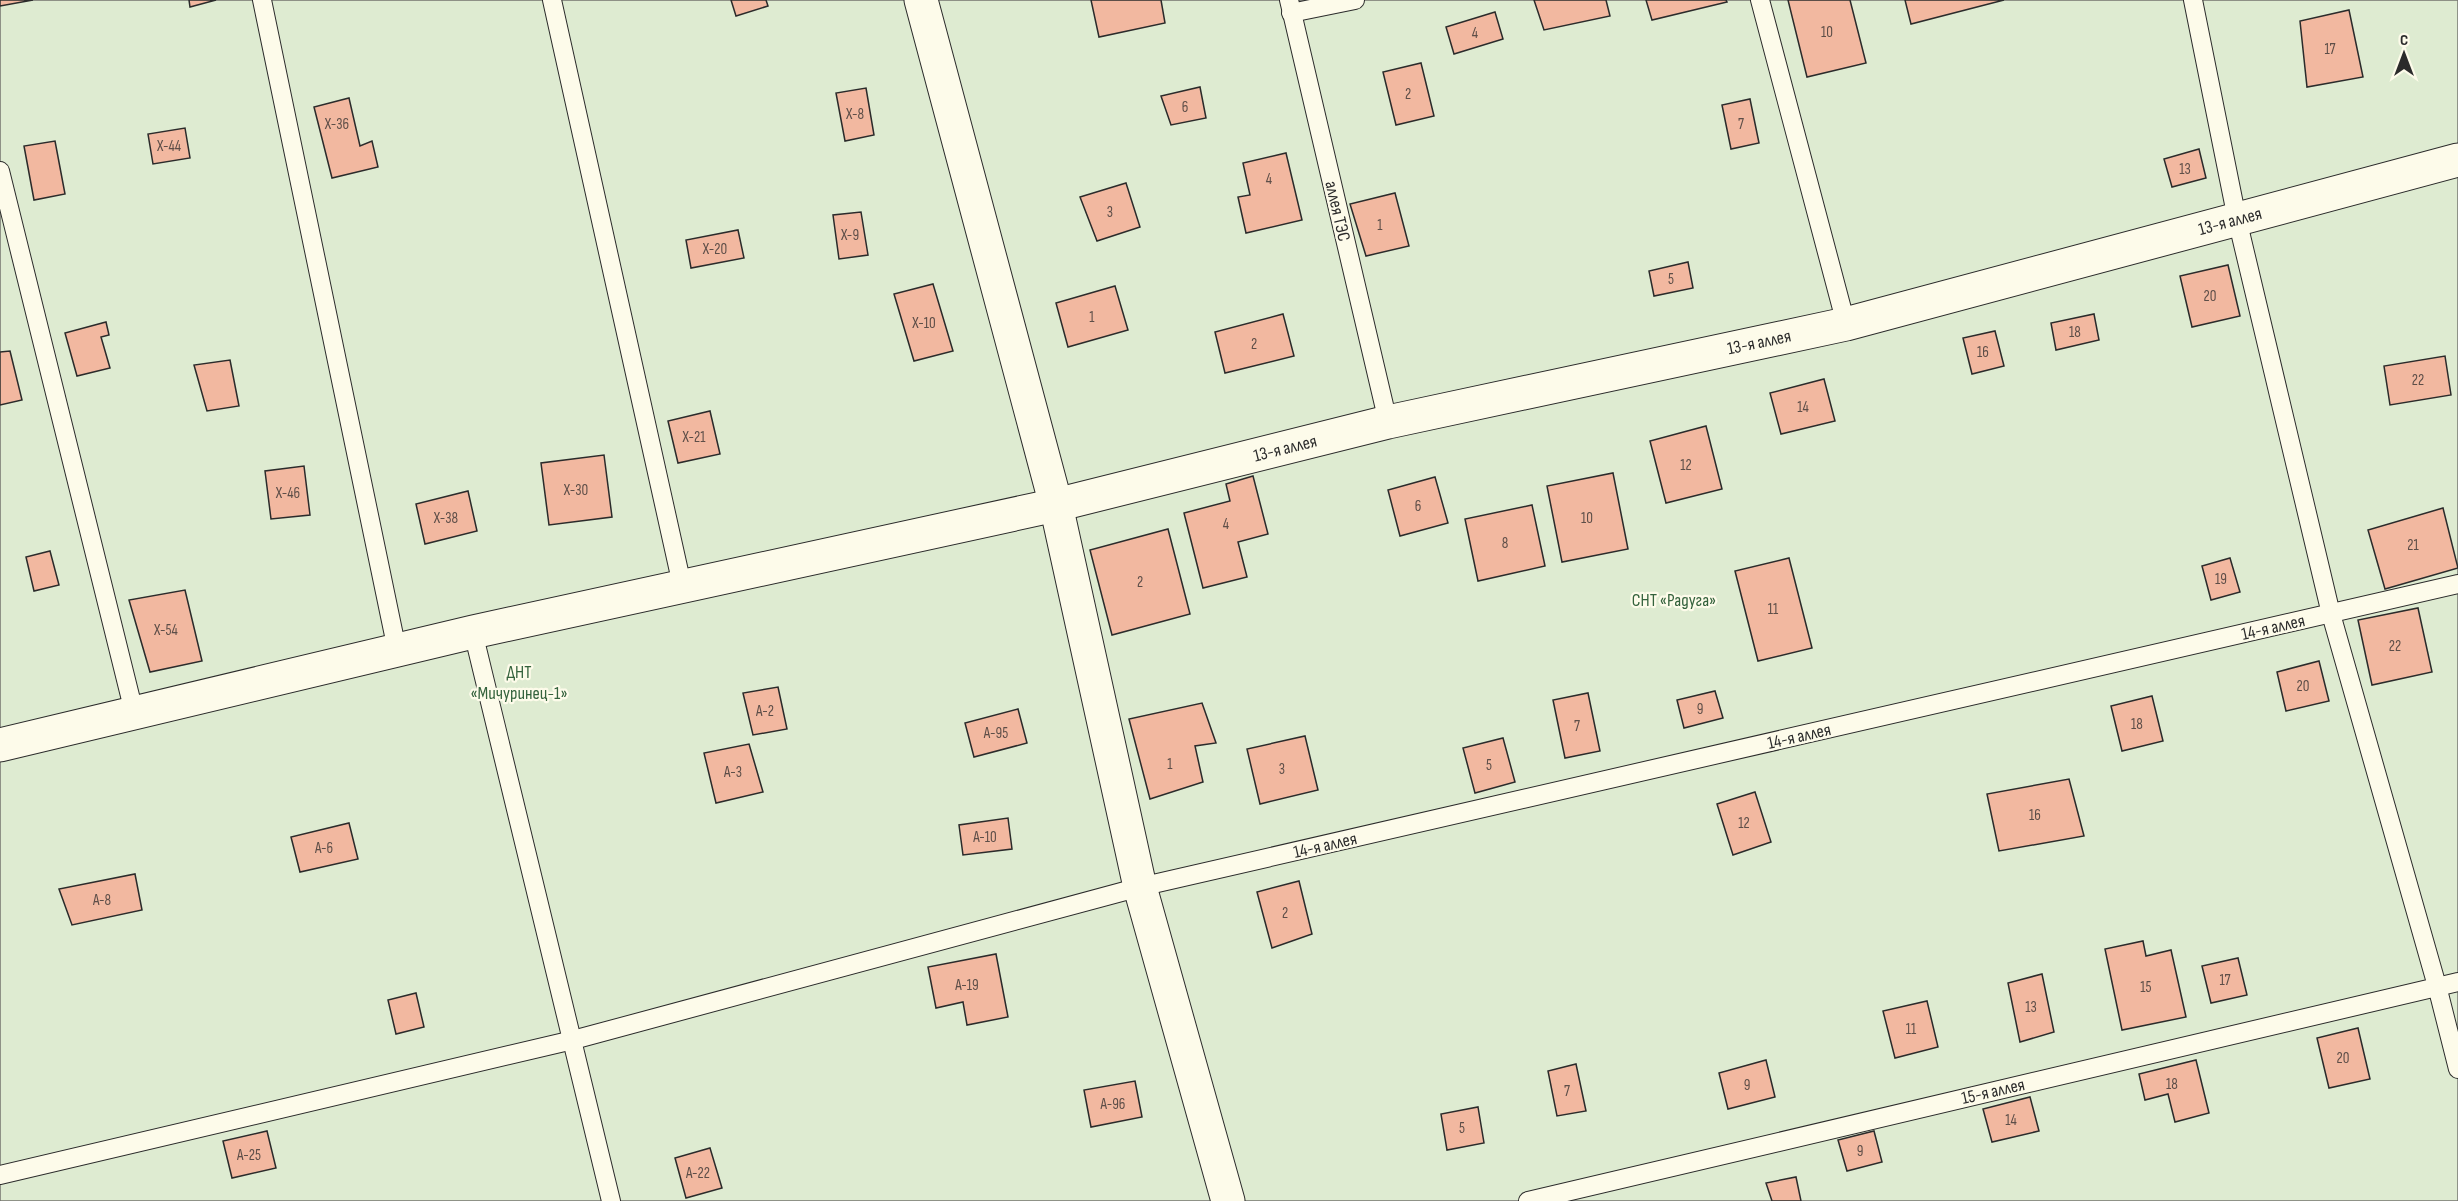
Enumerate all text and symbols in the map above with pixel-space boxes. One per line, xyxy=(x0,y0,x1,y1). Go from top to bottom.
house number: 10 xyxy=(1821,23,1833,42)
house number: 4 xyxy=(1472,24,1478,43)
north arrow xyxy=(2374,24,2434,84)
text: С xyxy=(2400,31,2408,50)
house number: 17 xyxy=(2324,40,2336,59)
house number: 2 xyxy=(1405,85,1411,104)
house number: 6 xyxy=(1182,98,1188,117)
house number: Х-8 xyxy=(845,105,864,124)
house number: Х-36 xyxy=(324,115,349,134)
house number: 7 xyxy=(1738,115,1744,134)
house number: Х-44 xyxy=(156,137,181,156)
house number: 13 xyxy=(2179,160,2191,179)
house number: 4 xyxy=(1266,170,1272,189)
street label: аллея ТЭС xyxy=(1320,179,1355,243)
house number: 3 xyxy=(1107,203,1113,222)
street label: 13-я аллея xyxy=(2196,203,2264,240)
house number: 1 xyxy=(1377,216,1383,235)
house number: Х-9 xyxy=(840,226,859,245)
house number: Х-20 xyxy=(702,240,727,259)
house number: 5 xyxy=(1668,270,1674,289)
house number: 20 xyxy=(2204,287,2216,306)
house number: 1 xyxy=(1089,308,1095,327)
house number: Х-10 xyxy=(911,314,936,333)
house number: 18 xyxy=(2069,323,2081,342)
street label: 13-я аллея xyxy=(1725,326,1793,359)
house number: 2 xyxy=(1251,335,1257,354)
house number: 16 xyxy=(1977,343,1989,362)
house number: 22 xyxy=(2412,371,2424,390)
house number: 14 xyxy=(1797,398,1809,417)
house number: Х-21 xyxy=(682,428,706,447)
street label: 13-я аллея xyxy=(1251,430,1319,466)
house number: 12 xyxy=(1680,456,1692,475)
house number: Х-30 xyxy=(563,481,588,500)
house number: Х-46 xyxy=(275,484,300,503)
house number: 6 xyxy=(1415,497,1421,516)
house number: Х-38 xyxy=(433,509,458,528)
house number: 10 xyxy=(1581,509,1593,528)
house number: 4 xyxy=(1223,515,1229,534)
house number: 8 xyxy=(1502,534,1508,553)
house number: 21 xyxy=(2407,536,2419,555)
house number: 19 xyxy=(2215,570,2227,589)
house number: 2 xyxy=(1137,573,1143,592)
park label: СНТ «Радуга» xyxy=(1632,590,1716,611)
house number: 11 xyxy=(1768,600,1779,619)
street label: 14-я аллея xyxy=(2239,610,2307,645)
house number: Х-54 xyxy=(153,621,178,640)
house number: 22 xyxy=(2389,637,2401,656)
park label: ДНТ «Мичуринец-1» xyxy=(470,662,568,704)
house number: 20 xyxy=(2297,677,2309,696)
house number: 9 xyxy=(1697,700,1703,719)
house number: А-2 xyxy=(755,702,774,721)
house number: 18 xyxy=(2131,715,2143,734)
house number: 7 xyxy=(1574,717,1580,736)
street label: 14-я аллея xyxy=(1765,719,1833,754)
house number: А-95 xyxy=(983,724,1008,743)
house number: 1 xyxy=(1167,755,1173,774)
house number: 5 xyxy=(1486,756,1492,775)
house number: 3 xyxy=(1279,760,1285,779)
house number: А-3 xyxy=(723,763,742,782)
house number: 16 xyxy=(2029,806,2041,825)
house number: 12 xyxy=(1738,814,1750,833)
house number: А-10 xyxy=(972,828,997,847)
street label: 14-я аллея xyxy=(1291,828,1359,863)
house number: А-6 xyxy=(314,839,333,858)
house number: А-8 xyxy=(92,891,111,910)
house number: 2 xyxy=(1282,904,1288,923)
house number: 17 xyxy=(2219,971,2231,990)
house number: А-19 xyxy=(954,976,979,995)
house number: 15 xyxy=(2140,978,2152,997)
house number: 13 xyxy=(2025,998,2037,1017)
house number: 11 xyxy=(1906,1020,1917,1039)
house number: 20 xyxy=(2337,1049,2349,1068)
street label: 15-я аллея xyxy=(1959,1074,2027,1109)
house number: 18 xyxy=(2166,1075,2178,1094)
house number: 9 xyxy=(1744,1076,1750,1095)
house number: 7 xyxy=(1564,1082,1570,1101)
house number: А-96 xyxy=(1100,1095,1125,1114)
house number: 14 xyxy=(2005,1111,2017,1130)
house number: 5 xyxy=(1459,1119,1465,1138)
house number: 9 xyxy=(1857,1142,1863,1161)
house number: А-25 xyxy=(236,1146,261,1165)
house number: А-22 xyxy=(685,1164,710,1183)

